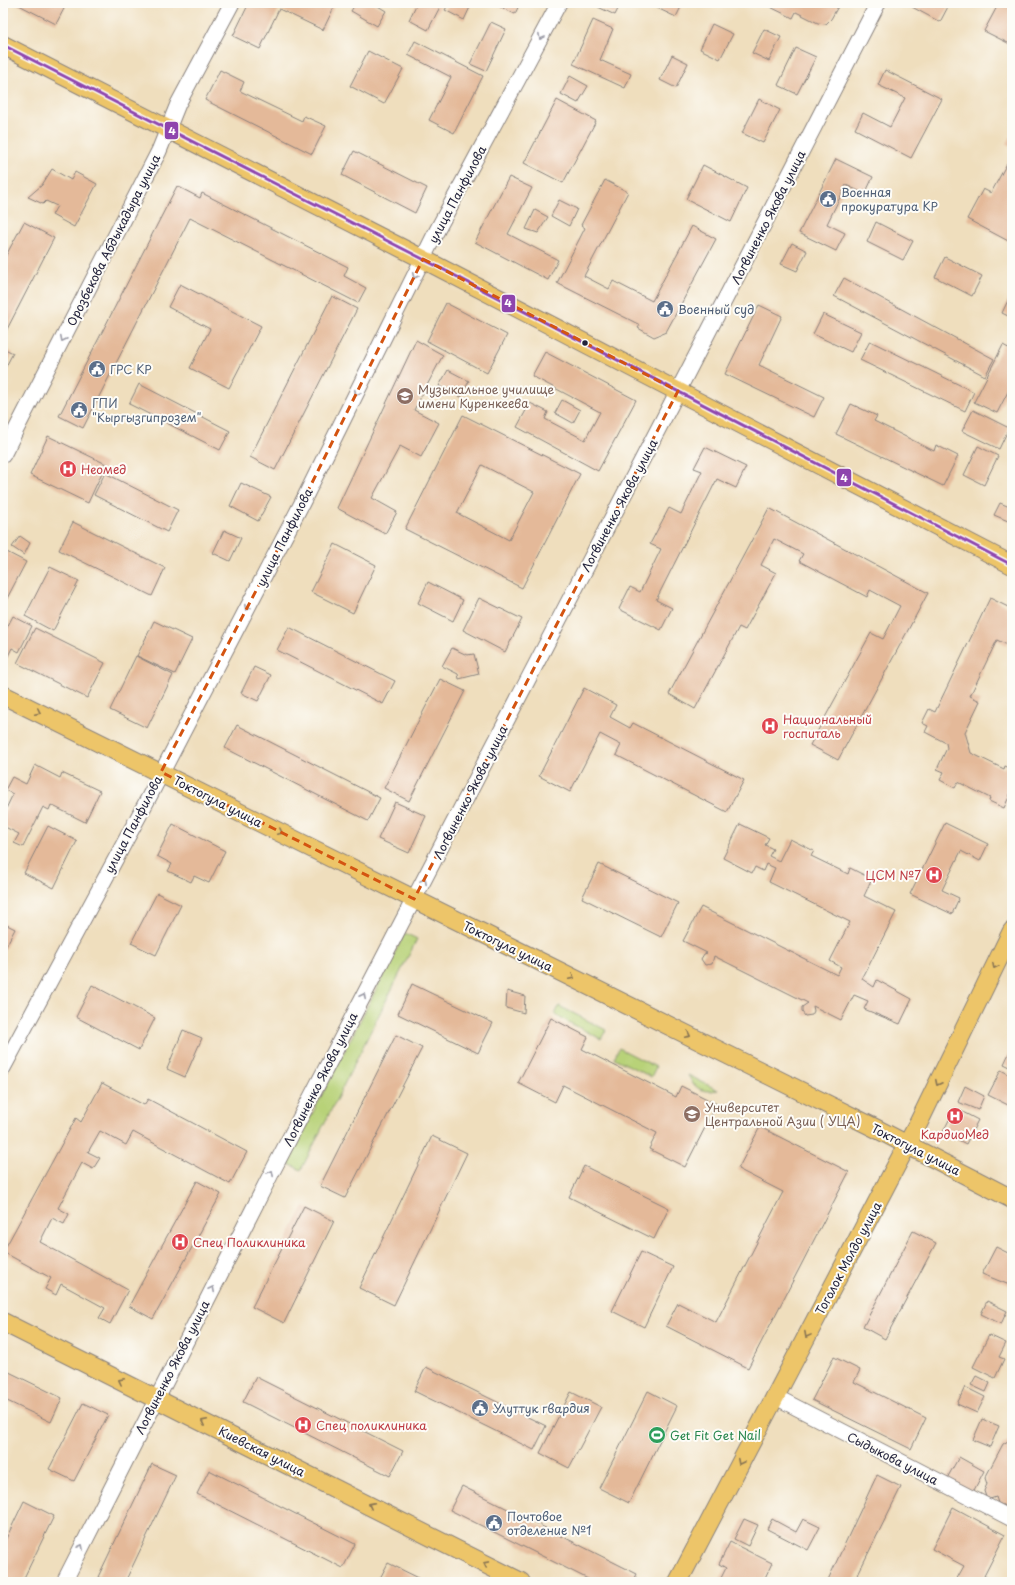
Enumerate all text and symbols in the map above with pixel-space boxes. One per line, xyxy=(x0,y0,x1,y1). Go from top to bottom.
one-way arrow xyxy=(538,33,545,41)
line badge: 4 xyxy=(164,121,179,140)
text: 4 xyxy=(168,122,176,139)
street label: улица Панфилова xyxy=(424,142,491,246)
street label: Логвиненко Якова улица xyxy=(726,147,810,287)
street label: Орозбекова Абдыкадыра улица xyxy=(62,151,165,329)
place label: Военная прокуратура КР xyxy=(841,183,938,215)
public building icon: Военная прокуратура КР xyxy=(818,189,838,209)
one-way arrow xyxy=(412,272,420,280)
line badge: 4 xyxy=(501,294,516,313)
text: 4 xyxy=(504,294,512,311)
public building icon: Военный суд xyxy=(655,299,675,319)
place label: Военный суд xyxy=(678,300,754,318)
one-way arrow xyxy=(60,335,68,342)
unlabelled marker xyxy=(580,338,590,348)
public building icon: ГРС КР xyxy=(87,359,107,379)
place label: ГРС КР xyxy=(110,360,152,378)
place label: Музыкальное училище имени Куренкеева xyxy=(418,380,555,412)
school or university icon: Музыкальное училище имени Куренкеева xyxy=(395,386,415,406)
one-way arrow xyxy=(354,388,362,396)
place label: ГПИ "Кыргызгипрозем" xyxy=(92,394,202,426)
public building icon: ГПИ "Кыргызгипрозем" xyxy=(69,400,89,420)
street label: Логвиненко Якова улица xyxy=(576,435,662,575)
hospital icon: Неомед xyxy=(58,459,78,479)
place label: Неомед xyxy=(81,460,126,478)
line badge: 4 xyxy=(836,468,852,487)
text: 4 xyxy=(840,469,848,486)
street label: улица Панфилова xyxy=(251,484,317,589)
one-way arrow xyxy=(244,604,252,611)
one-way arrow xyxy=(34,707,41,715)
place label: Национальный госпиталь xyxy=(783,710,872,742)
hospital icon: Национальный госпиталь xyxy=(760,716,780,736)
street label: Логвиненко Якова улица xyxy=(428,722,512,862)
street label: Токтогула улица xyxy=(170,771,266,831)
street label: улица Панфилова xyxy=(100,772,167,876)
one-way arrow xyxy=(276,827,283,835)
hospital icon: ЦСМ №7 xyxy=(924,865,944,885)
place label: ЦСМ №7 xyxy=(865,866,921,884)
one-way arrow xyxy=(419,878,426,885)
street label: Токтогула улица xyxy=(460,916,556,976)
one-way arrow xyxy=(992,961,1000,969)
one-way arrow xyxy=(567,973,575,980)
one-way arrow xyxy=(358,992,366,1000)
street label: Логвиненко Якова улица xyxy=(278,1009,362,1149)
one-way arrow xyxy=(684,1030,691,1038)
one-way arrow xyxy=(935,1078,943,1086)
place label: Университет Центральной Азии ( УЦА) xyxy=(705,1098,860,1130)
school or university icon: Университет Центральной Азии ( УЦА) xyxy=(682,1104,702,1124)
hospital icon: КардиоМед xyxy=(945,1106,965,1126)
street label: Токтогула улица xyxy=(868,1119,964,1179)
place label: КардиоМед xyxy=(921,1125,989,1143)
one-way arrow xyxy=(266,1170,274,1178)
street label: Тоголок Молдо улица xyxy=(810,1198,886,1318)
hospital icon: Спец Поликлиника xyxy=(170,1232,190,1252)
place label: Спец Поликлиника xyxy=(193,1233,306,1251)
one-way arrow xyxy=(207,1286,214,1293)
street label: Логвиненко Якова улица xyxy=(130,1297,214,1437)
one-way arrow xyxy=(804,1330,812,1338)
one-way arrow xyxy=(118,1378,125,1386)
public building icon: Улуттук гвардия xyxy=(470,1398,490,1418)
place label: Улуттук гвардия xyxy=(493,1399,590,1417)
hospital icon: Спец поликлиника xyxy=(293,1415,313,1435)
place label: Спец поликлиника xyxy=(316,1416,427,1434)
one-way arrow xyxy=(201,1419,208,1427)
street label: Киевская улица xyxy=(216,1421,309,1481)
sports icon: Get Fit Get Nail xyxy=(647,1425,667,1445)
place label: Get Fit Get Nail xyxy=(670,1426,761,1444)
street label: Сыдыкова улица xyxy=(844,1427,942,1489)
one-way arrow xyxy=(737,1458,745,1465)
one-way arrow xyxy=(367,1502,375,1510)
place label: Почтовое отделение №1 xyxy=(507,1507,591,1539)
public building icon: Почтовое отделение №1 xyxy=(484,1513,504,1533)
one-way arrow xyxy=(76,1544,84,1551)
one-way arrow xyxy=(483,1561,491,1569)

